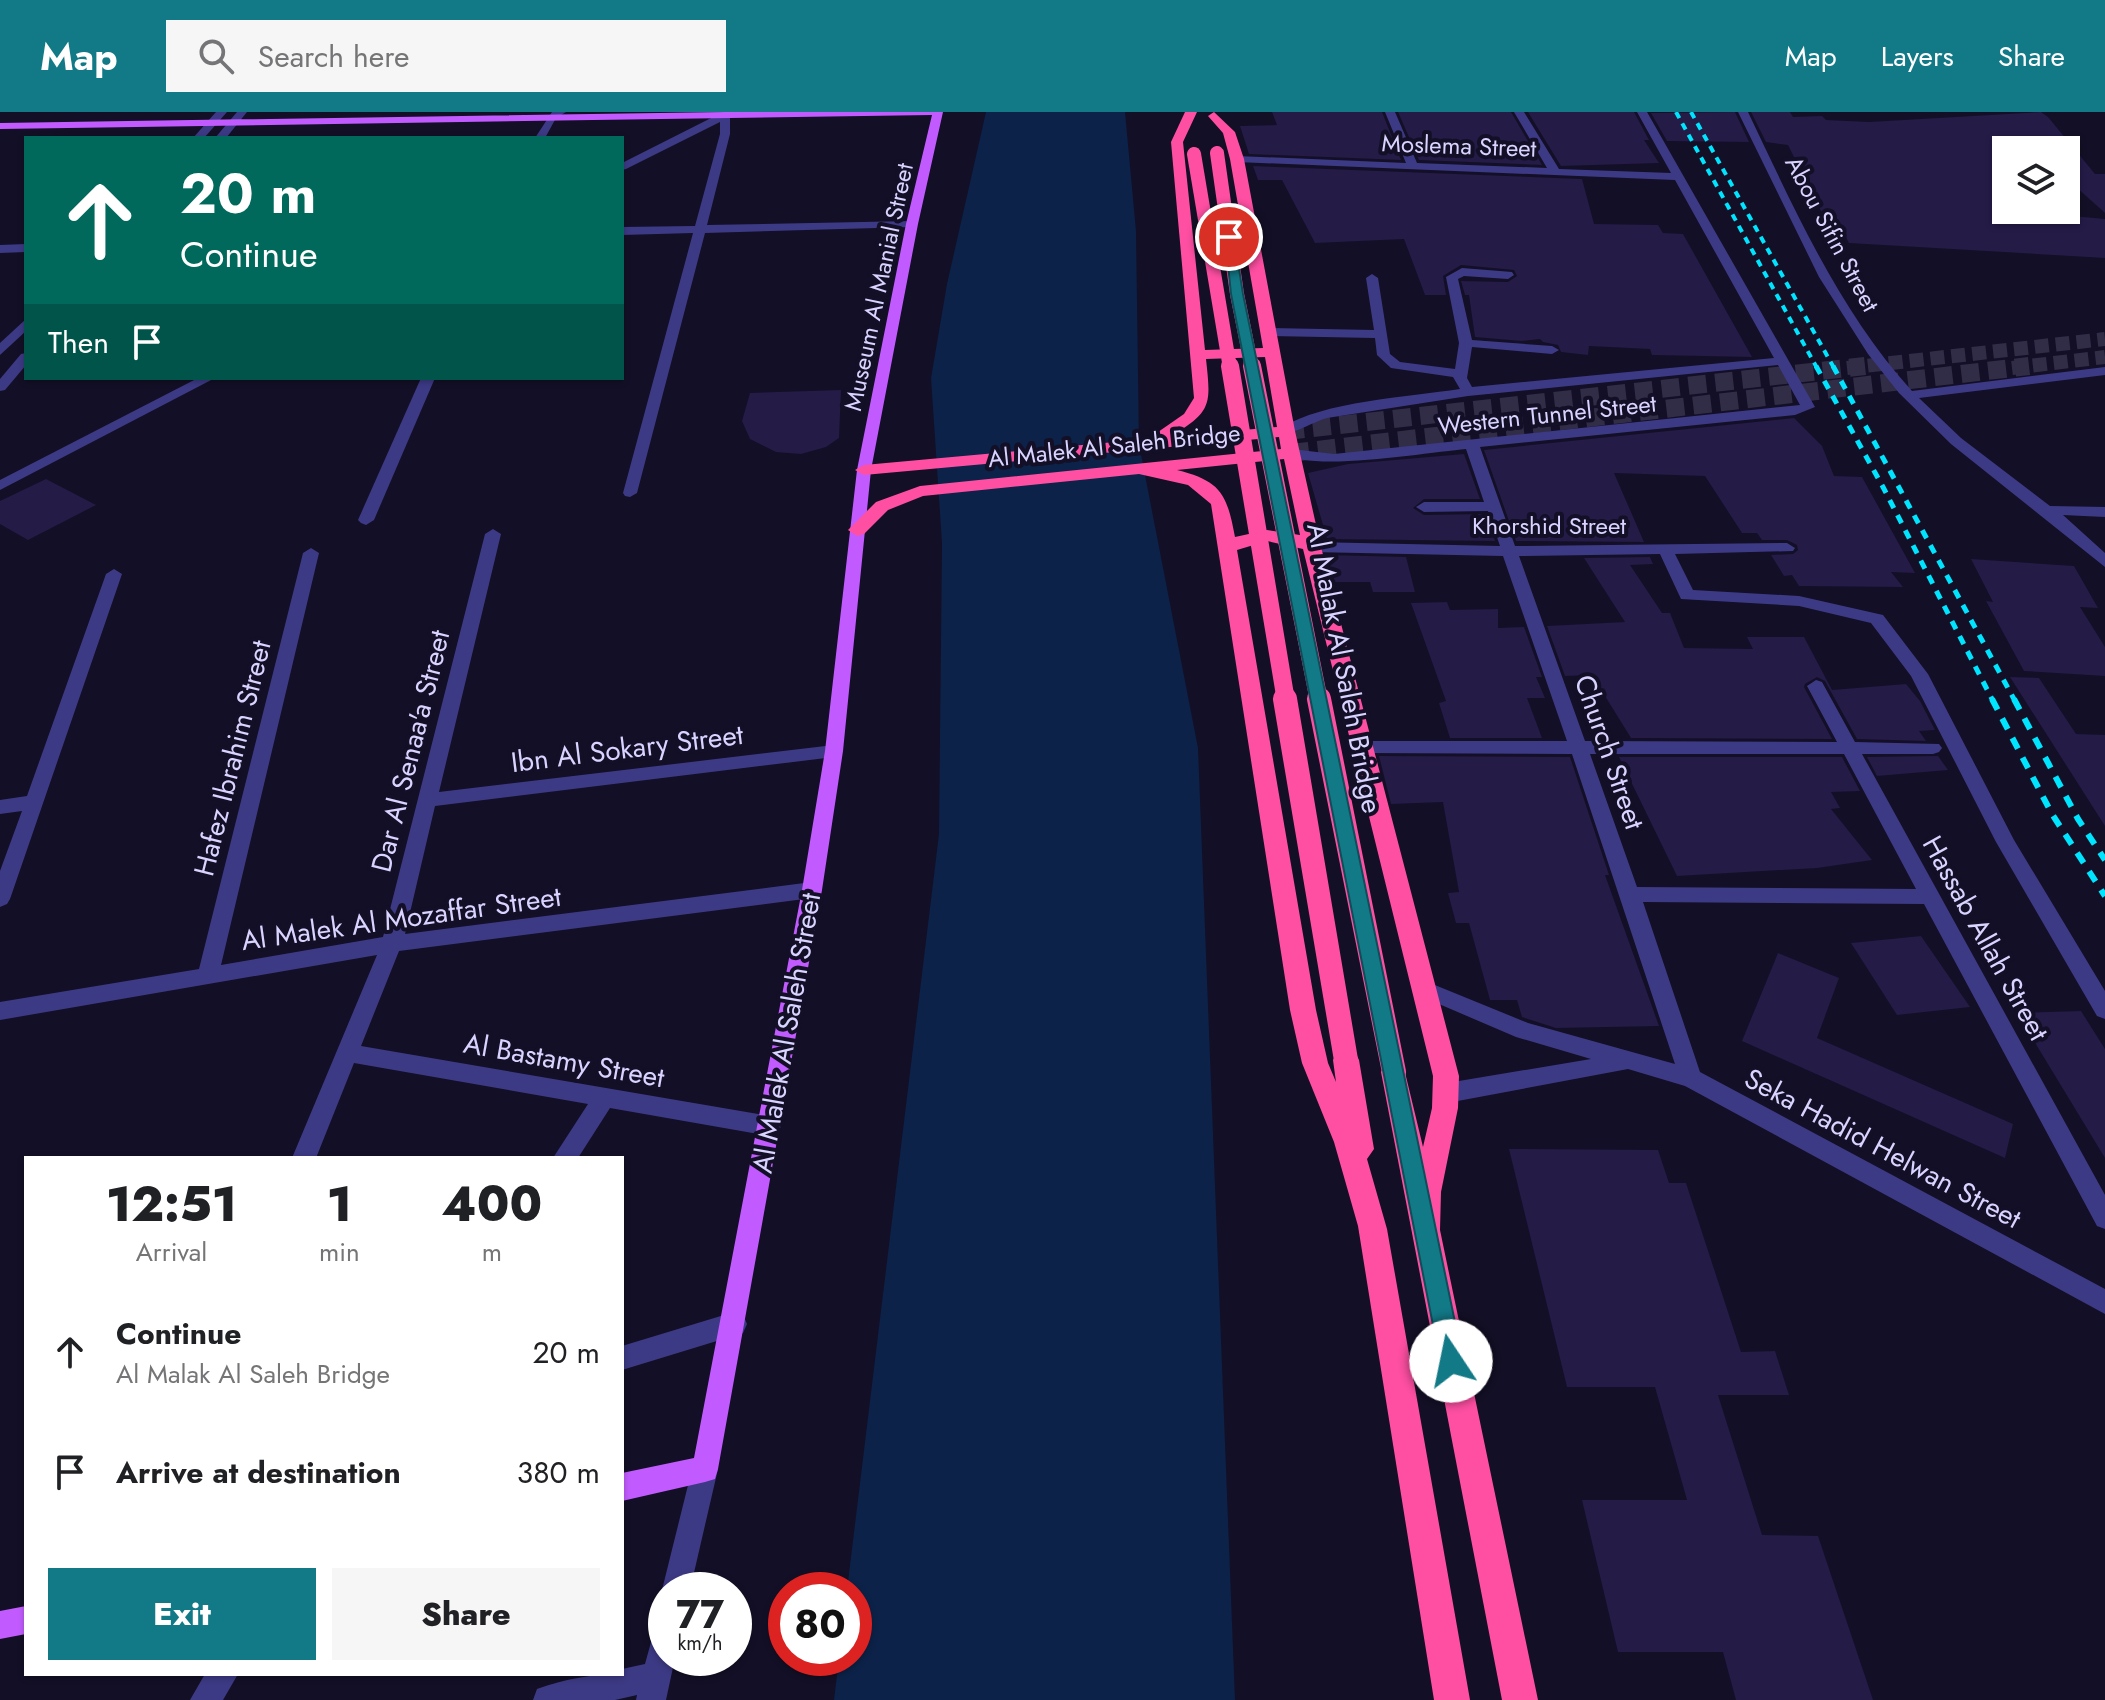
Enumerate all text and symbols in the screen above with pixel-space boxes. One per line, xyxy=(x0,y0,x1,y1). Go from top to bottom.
search box xyxy=(166,20,726,92)
text: Map xyxy=(40,29,118,84)
icon: search xyxy=(194,34,238,78)
text: Search here xyxy=(258,35,410,78)
text: Map xyxy=(1785,36,1837,77)
text: Layers xyxy=(1881,36,1954,77)
text: Share xyxy=(1998,36,2065,77)
street label: Moslema Street xyxy=(1381,125,1537,166)
map controls xyxy=(1992,136,2080,224)
button: layers xyxy=(1992,136,2080,224)
street label: Abou Sifin Street xyxy=(1777,150,1888,318)
text: 20 m xyxy=(180,153,317,234)
street label: Museum Al Manial Street xyxy=(835,160,922,414)
icon: ahead xyxy=(48,168,152,272)
pin xyxy=(1195,203,1263,271)
icon: arrive xyxy=(1207,215,1251,259)
text: Continue xyxy=(180,228,318,280)
icon: arrive xyxy=(125,320,169,364)
text: Then xyxy=(48,321,109,364)
street label: Western Tunnel Street xyxy=(1436,386,1658,443)
street label: Al Malek Al Saleh Bridge xyxy=(986,415,1242,476)
street label: Khorshid Street xyxy=(1472,508,1626,543)
street label: Al Malak Al Saleh Bridge xyxy=(1296,519,1393,817)
street label: Dar Al Senaa'a Street xyxy=(361,625,460,877)
street label: Hafez Ibrahim Street xyxy=(183,636,282,880)
street label: Church Street xyxy=(1564,669,1655,835)
street label: Ibn Al Sokary Street xyxy=(509,714,746,783)
street label: Hassab Allah Street xyxy=(1912,828,2059,1048)
street label: Al Malek Al Mozaffar Street xyxy=(239,876,564,961)
street label: Al Malek Al Saleh Street xyxy=(742,889,831,1176)
street label: Al Bastamy Street xyxy=(460,1023,668,1098)
street label: Seka Hadid Helwan Street xyxy=(1737,1058,2029,1239)
text: 12:51 xyxy=(106,1170,237,1239)
text: 1 xyxy=(327,1170,352,1239)
text: 400 xyxy=(442,1170,542,1239)
text: Arrival xyxy=(136,1233,207,1271)
text: min xyxy=(319,1233,360,1271)
text: m xyxy=(482,1233,502,1271)
text: Continue xyxy=(116,1312,242,1355)
position arrow xyxy=(1409,1319,1493,1403)
icon: ahead xyxy=(48,1330,92,1374)
text: 20 m xyxy=(533,1331,600,1374)
text: Al Malak Al Saleh Bridge xyxy=(116,1355,390,1393)
icon: arrive xyxy=(48,1450,92,1494)
text: Arrive at destination xyxy=(116,1451,401,1494)
text: 380 m xyxy=(517,1451,600,1494)
button: Exit xyxy=(48,1568,316,1660)
button: Share xyxy=(332,1568,600,1660)
speed limit sign: 80 xyxy=(768,1572,872,1676)
text: 77 xyxy=(676,1585,724,1643)
text: km/h xyxy=(677,1629,723,1658)

